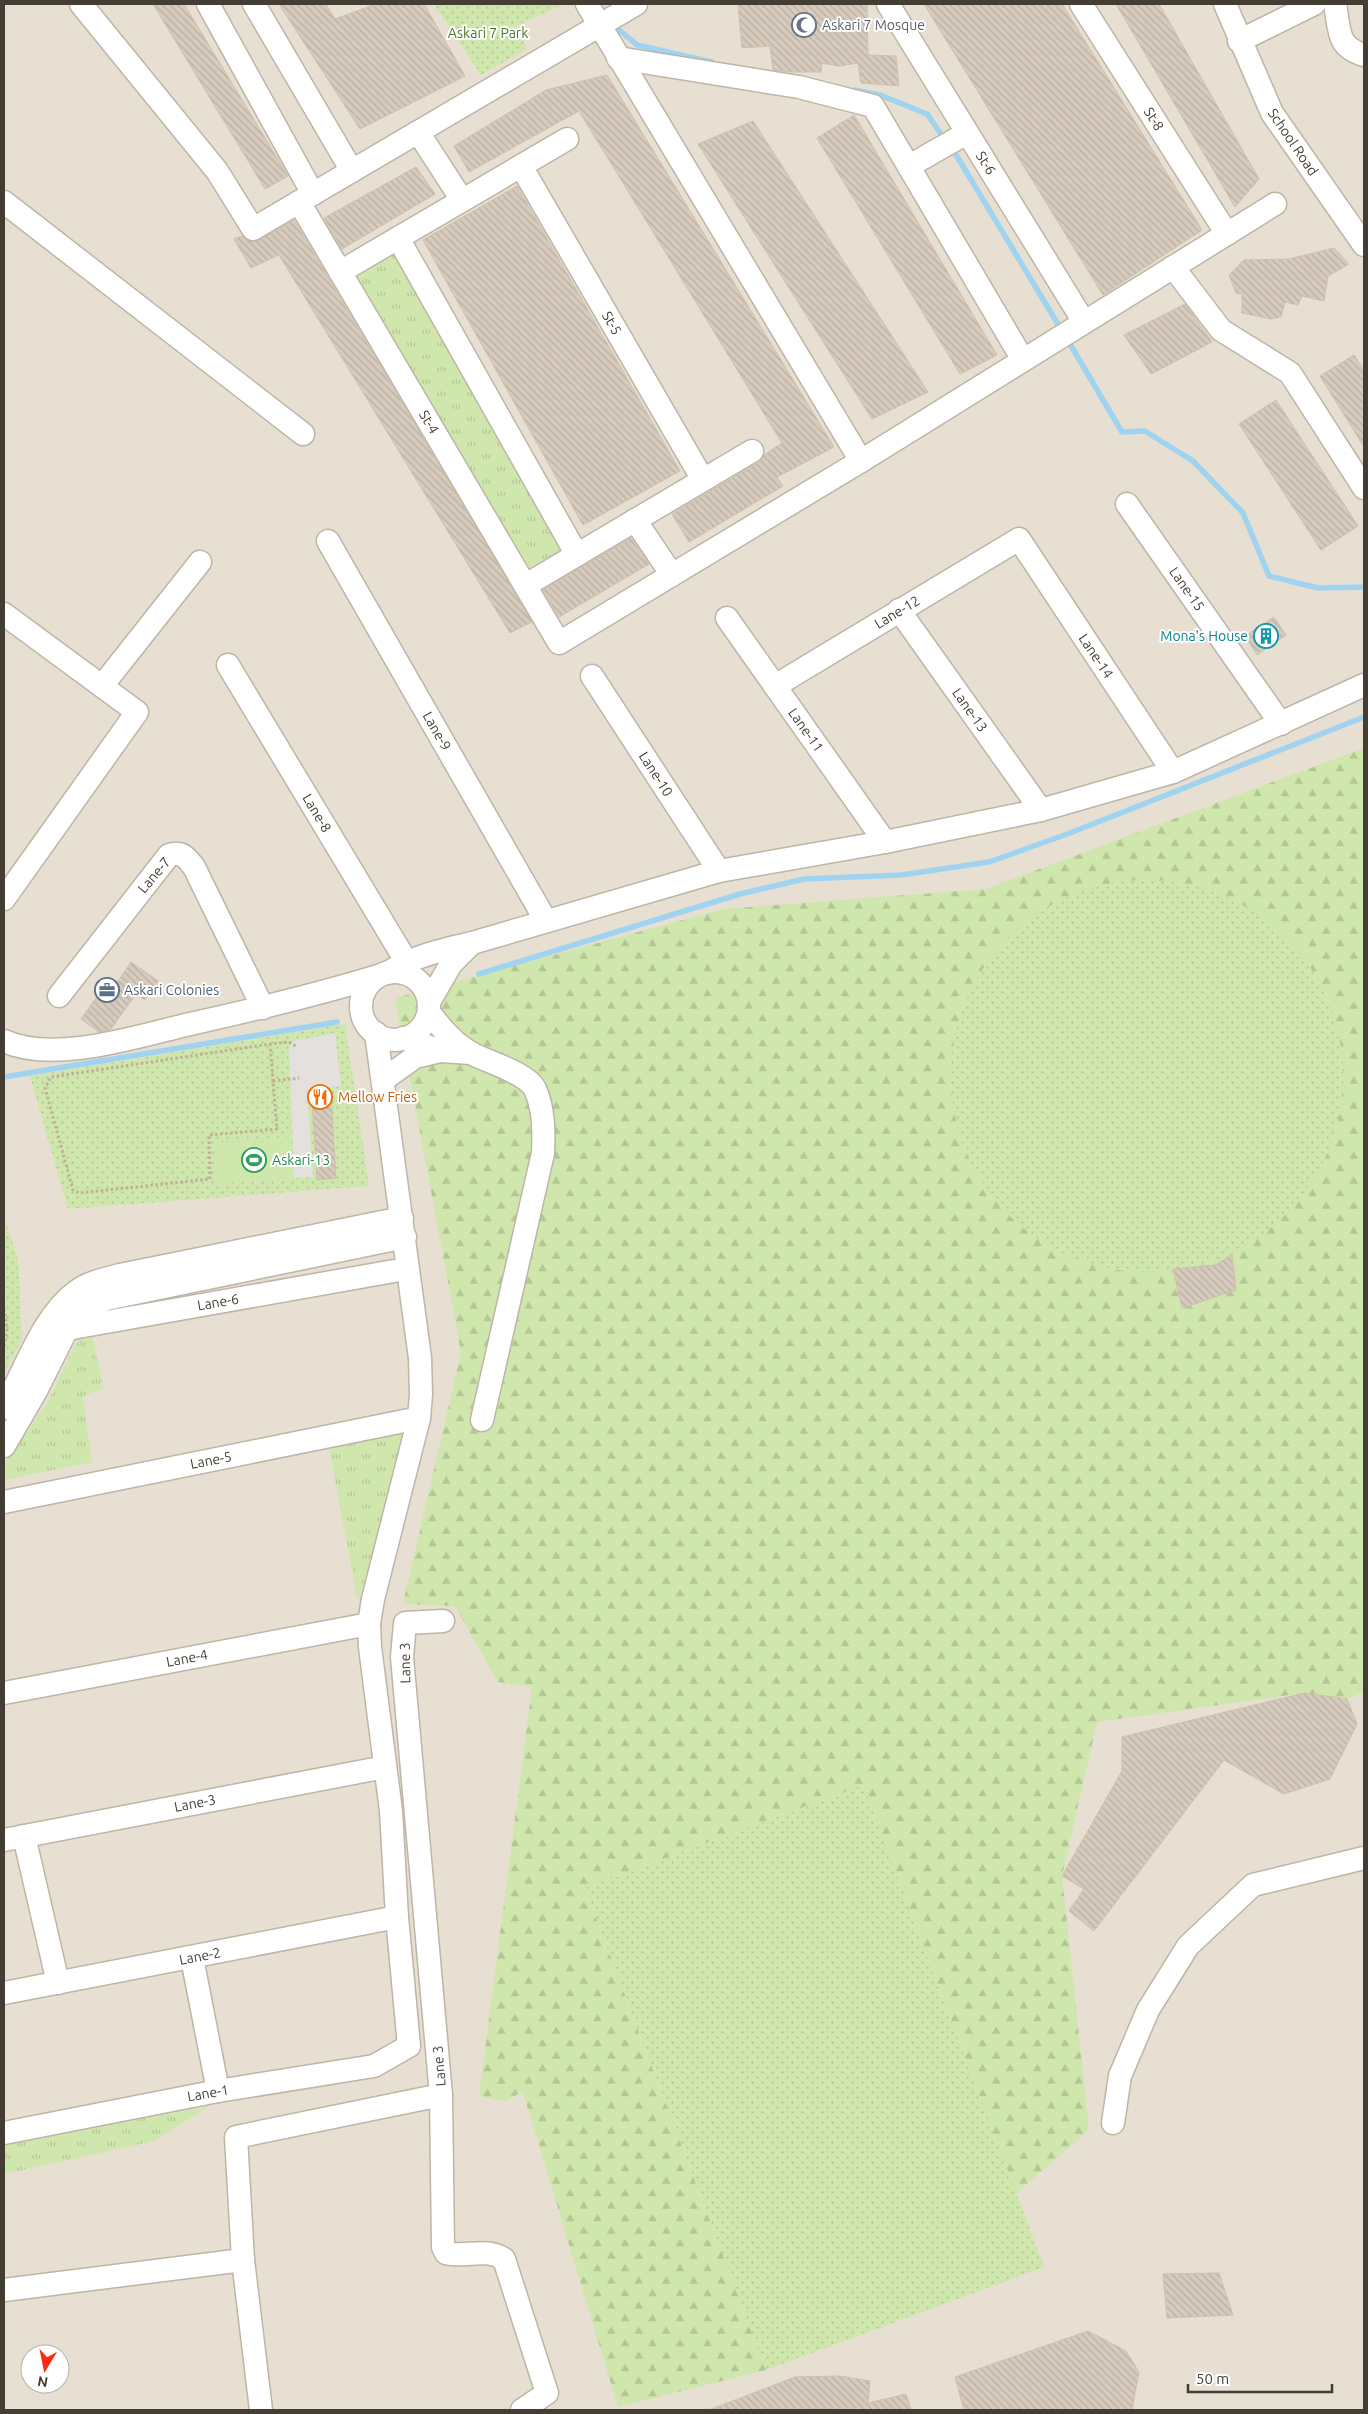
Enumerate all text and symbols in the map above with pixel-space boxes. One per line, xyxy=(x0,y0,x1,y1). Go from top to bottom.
mosque icon: Askari 7 Mosque xyxy=(791,12,817,38)
place label: Askari 7 Mosque xyxy=(822,17,925,33)
park label: Askari 7 Park xyxy=(448,25,528,41)
street label: St-8 xyxy=(1141,104,1167,134)
street label: School Road xyxy=(1265,105,1321,179)
street label: St-6 xyxy=(973,148,999,178)
street label: St-5 xyxy=(599,308,625,338)
street label: St-4 xyxy=(416,407,442,437)
street label: Lane-15 xyxy=(1166,564,1208,614)
street label: Lane-12 xyxy=(871,592,923,632)
building icon: Mona's House xyxy=(1253,623,1279,649)
place label: Mona's House xyxy=(1160,628,1248,644)
street label: Lane-14 xyxy=(1075,631,1117,681)
street label: Lane-13 xyxy=(949,685,991,735)
street label: Lane-11 xyxy=(785,705,827,755)
street label: Lane-9 xyxy=(420,709,454,753)
street label: Lane-10 xyxy=(636,749,676,799)
street label: Lane-8 xyxy=(299,791,335,835)
street label: Lane-7 xyxy=(134,854,174,896)
office icon: Askari Colonies xyxy=(94,977,120,1003)
place label: Askari Colonies xyxy=(124,982,219,998)
restaurant icon: Mellow Fries xyxy=(307,1084,333,1110)
place label: Mellow Fries xyxy=(338,1089,417,1105)
sports icon: Askari-13 xyxy=(241,1147,267,1173)
place label: Askari-13 xyxy=(272,1152,330,1168)
street label: Lane-6 xyxy=(196,1290,240,1314)
street label: Lane-5 xyxy=(189,1448,233,1472)
street label: Lane 3 xyxy=(397,1642,413,1684)
street label: Lane-4 xyxy=(165,1646,209,1670)
street label: Lane-3 xyxy=(173,1791,217,1815)
street label: Lane-2 xyxy=(178,1944,222,1968)
street label: Lane 3 xyxy=(429,2045,449,2087)
street label: Lane-1 xyxy=(186,2081,230,2105)
north arrow xyxy=(20,2344,70,2394)
scale bar xyxy=(1188,2362,1332,2394)
text: 50 m xyxy=(1196,2370,1229,2387)
text: N xyxy=(36,2373,49,2391)

